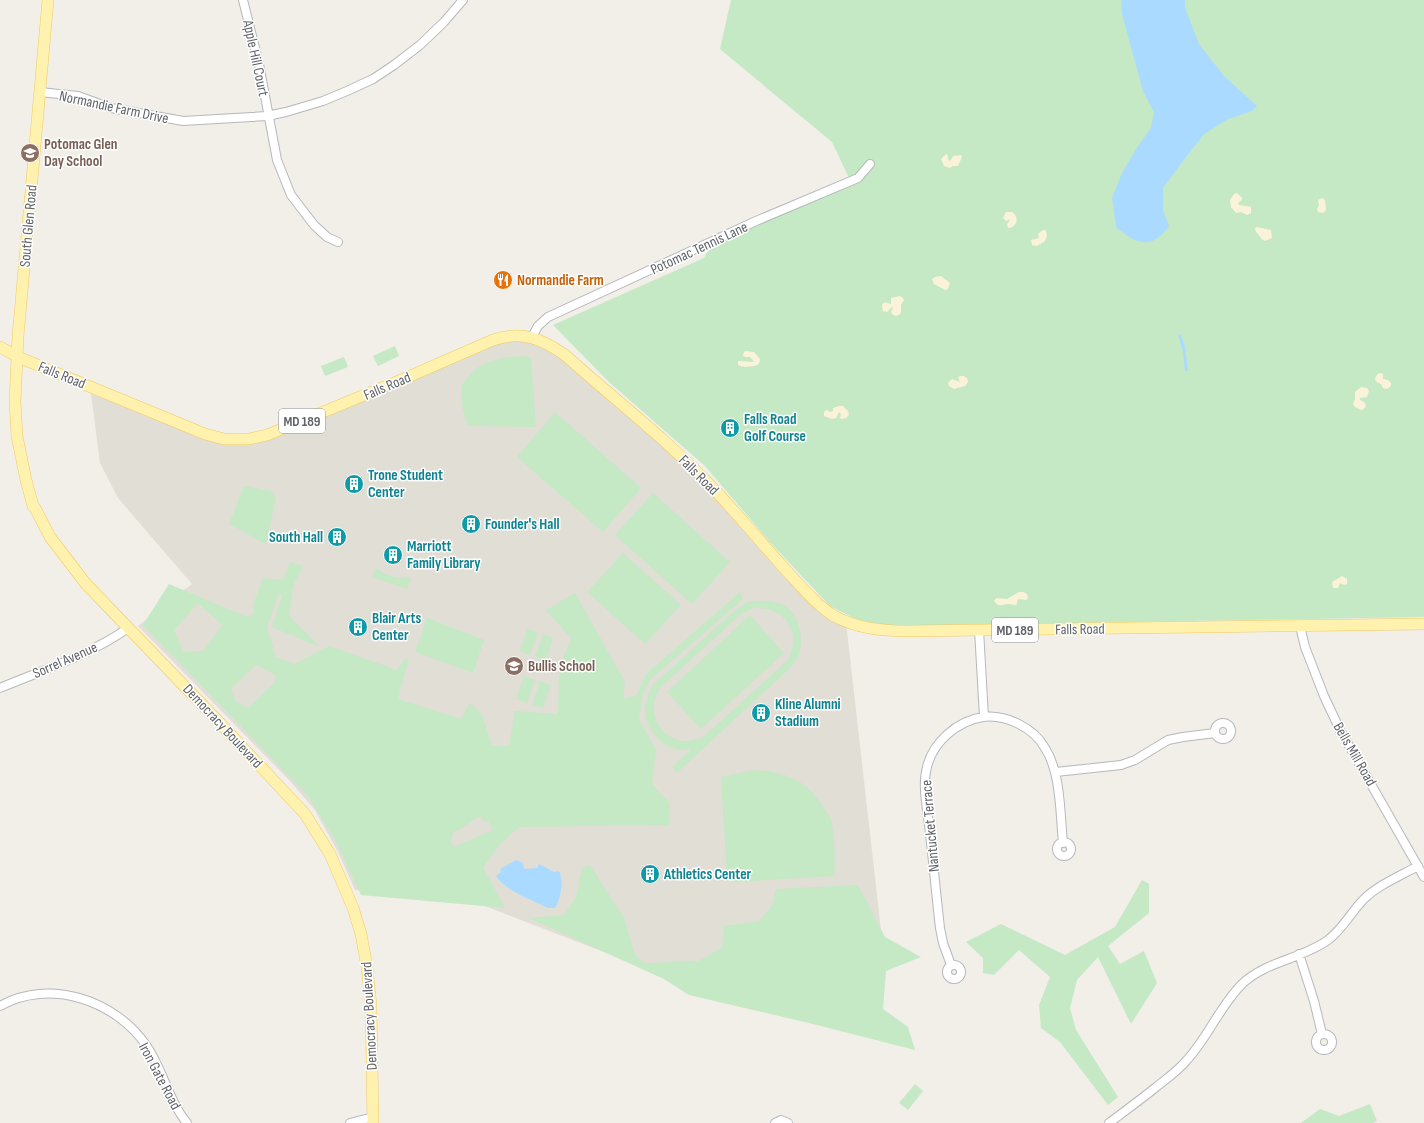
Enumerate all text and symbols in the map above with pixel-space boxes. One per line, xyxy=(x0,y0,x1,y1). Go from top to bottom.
street label: Apple Hill Court xyxy=(238,17,273,98)
street label: Normandie Farm Drive xyxy=(58,87,170,128)
place label: Potomac Glen Day School xyxy=(44,135,117,171)
school or university icon: Potomac Glen Day School xyxy=(19,142,41,164)
street label: South Glen Road xyxy=(15,184,42,268)
street label: Potomac Tennis Lane xyxy=(647,218,751,279)
restaurant icon: Normandie Farm xyxy=(492,269,514,291)
place label: Normandie Farm xyxy=(517,271,604,290)
street label: Falls Road xyxy=(35,357,88,394)
street label: Falls Road xyxy=(361,368,414,405)
road number: MD 189 xyxy=(279,409,325,433)
place label: Falls Road Golf Course xyxy=(744,410,806,446)
building icon: Falls Road Golf Course xyxy=(719,417,741,439)
street label: Falls Road xyxy=(674,451,723,500)
place label: Trone Student Center xyxy=(368,466,443,502)
building icon: Trone Student Center xyxy=(343,473,365,495)
building icon: Founder's Hall xyxy=(460,513,482,535)
place label: Founder's Hall xyxy=(485,515,559,534)
building icon: South Hall xyxy=(326,526,348,548)
place label: South Hall xyxy=(269,528,323,547)
place label: Marriott Family Library xyxy=(407,537,481,573)
building icon: Marriott Family Library xyxy=(382,544,404,566)
place label: Blair Arts Center xyxy=(372,609,421,645)
building icon: Blair Arts Center xyxy=(347,616,369,638)
road number: MD 189 xyxy=(992,618,1038,642)
street label: Falls Road xyxy=(1055,620,1105,639)
street label: Sorrel Avenue xyxy=(30,638,101,683)
school or university icon: Bullis School xyxy=(503,655,525,677)
place label: Bullis School xyxy=(528,657,595,676)
street label: Democracy Boulevard xyxy=(179,680,267,773)
place label: Kline Alumni Stadium xyxy=(775,695,841,731)
building icon: Kline Alumni Stadium xyxy=(750,702,772,724)
street label: Bells Mill Road xyxy=(1329,719,1380,790)
street label: Nantucket Terrace xyxy=(917,779,944,873)
building icon: Athletics Center xyxy=(639,863,661,885)
place label: Athletics Center xyxy=(663,865,752,884)
street label: Democracy Boulevard xyxy=(357,961,382,1071)
street label: Iron Gate Road xyxy=(134,1039,185,1113)

